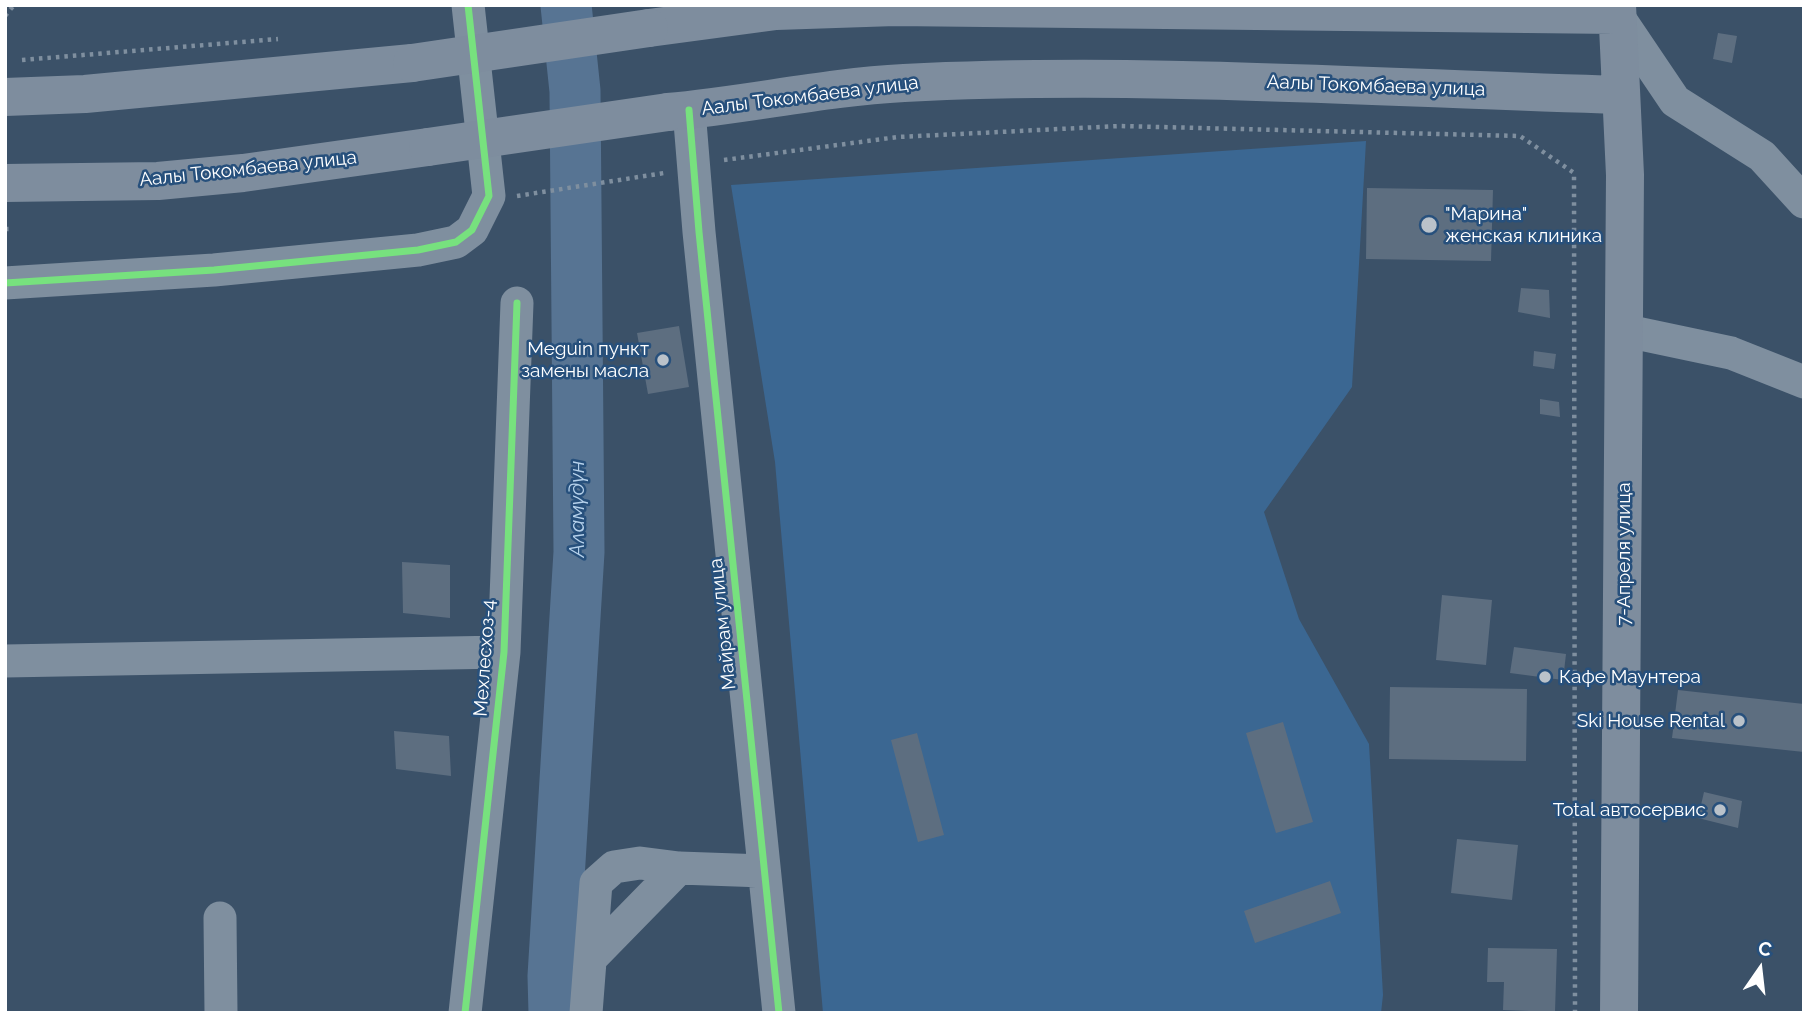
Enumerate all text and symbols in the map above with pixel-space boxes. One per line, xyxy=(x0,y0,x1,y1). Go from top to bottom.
street label: Аалы Токомбаева улица xyxy=(700,71,920,121)
street label: Аалы Токомбаева улица xyxy=(1266,71,1486,101)
street label: Аалы Токомбаева улица xyxy=(138,146,358,192)
place label: "Марина" женская клиника xyxy=(1445,203,1602,247)
marker: "Марина" женская клиника xyxy=(1419,215,1439,235)
place label: Meguin пункт замены масла xyxy=(521,338,649,382)
marker: Meguin пункт замены масла xyxy=(655,352,671,368)
water label: Аламүдүн xyxy=(565,461,591,557)
street label: 7-Апреля улица xyxy=(1613,482,1635,626)
street label: Майрам улица xyxy=(705,557,741,691)
street label: Мехлесхоз-4 xyxy=(470,599,500,717)
place label: Кафе Маунтера xyxy=(1559,666,1701,688)
marker: Кафе Маунтера xyxy=(1537,669,1553,685)
place label: Ski House Rental xyxy=(1577,710,1725,732)
marker: Ski House Rental xyxy=(1731,713,1747,729)
place label: Total автосервис xyxy=(1553,799,1706,821)
marker: Total автосервис xyxy=(1712,802,1728,818)
north arrow xyxy=(1725,934,1795,1004)
text: С xyxy=(1756,936,1774,961)

